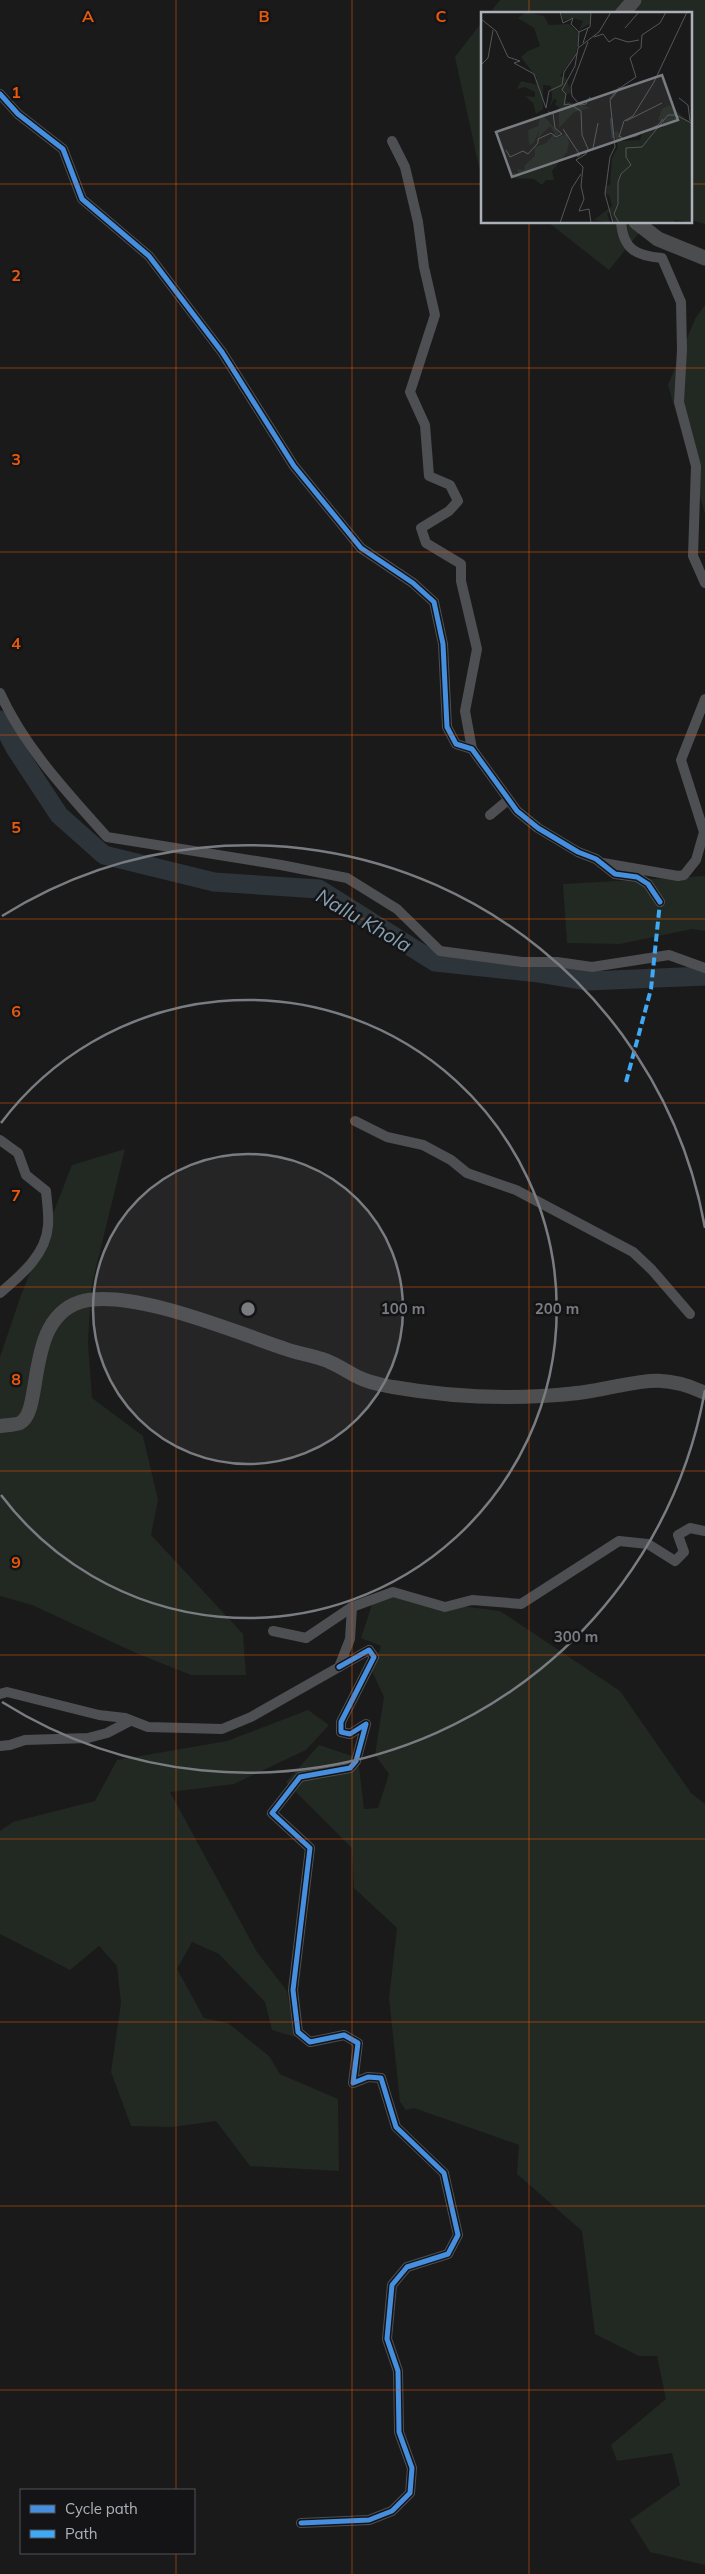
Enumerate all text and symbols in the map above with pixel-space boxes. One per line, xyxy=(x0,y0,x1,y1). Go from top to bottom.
text: A xyxy=(82,6,94,26)
text: B xyxy=(258,6,270,26)
text: C xyxy=(436,6,447,26)
inset map xyxy=(481,12,692,224)
text: 1 xyxy=(11,82,21,102)
text: 2 xyxy=(11,265,21,285)
text: 3 xyxy=(11,449,21,469)
text: 4 xyxy=(11,633,21,653)
text: 5 xyxy=(11,817,21,837)
water label: Nallu Khola xyxy=(312,883,416,957)
text: 6 xyxy=(11,1001,21,1021)
text: 7 xyxy=(11,1185,21,1205)
text: 100 m xyxy=(381,1299,425,1318)
text: 200 m xyxy=(535,1299,579,1318)
centre of rings xyxy=(239,1300,257,1318)
text: 8 xyxy=(11,1369,21,1389)
text: 9 xyxy=(11,1552,21,1572)
text: 300 m xyxy=(554,1627,598,1646)
legend xyxy=(20,2489,195,2554)
text: Cycle path xyxy=(65,2499,138,2518)
text: Path xyxy=(65,2524,97,2543)

